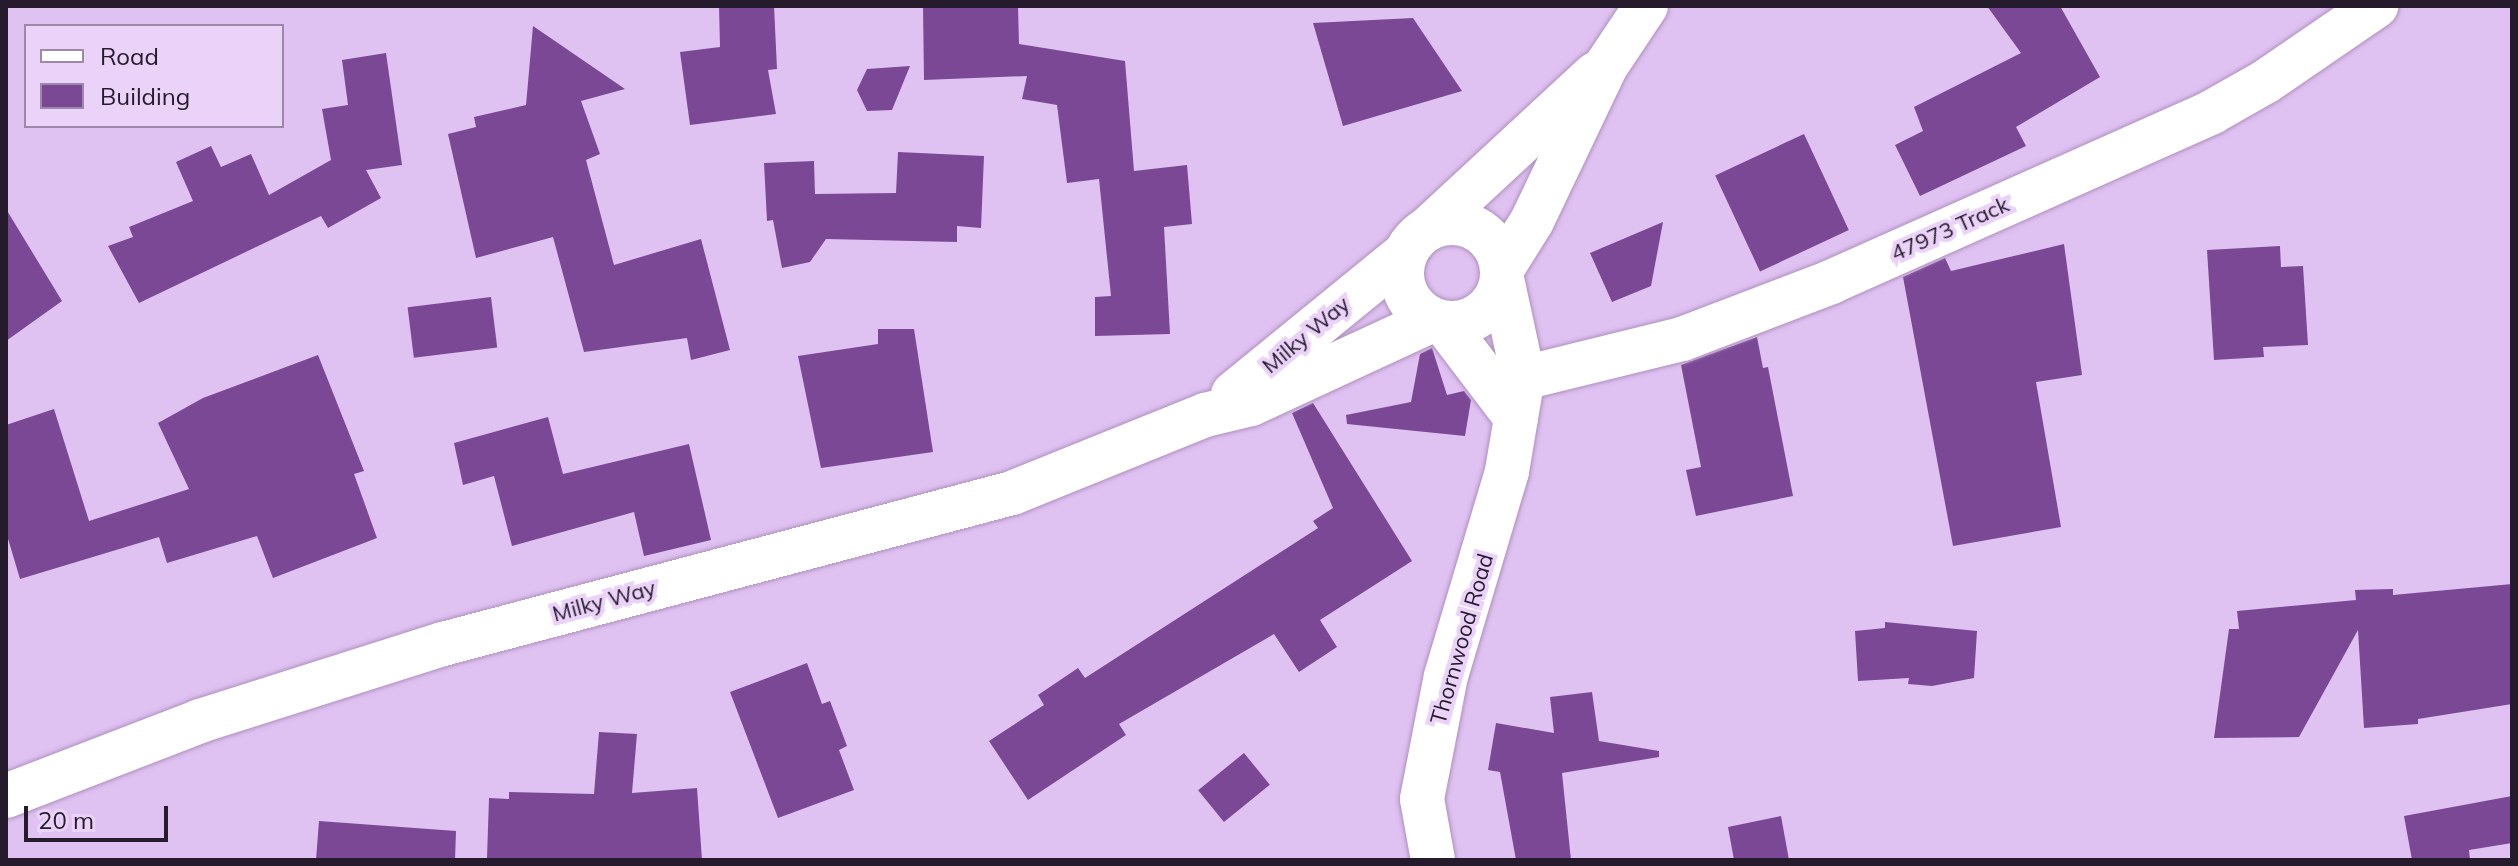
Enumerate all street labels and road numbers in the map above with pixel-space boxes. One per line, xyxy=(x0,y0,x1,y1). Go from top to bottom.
street label: 47973 Track xyxy=(1887,191,2013,267)
street label: Milky Way xyxy=(1257,291,1355,379)
street label: Thornwood Road xyxy=(1425,551,1499,727)
street label: Milky Way xyxy=(550,575,658,627)

